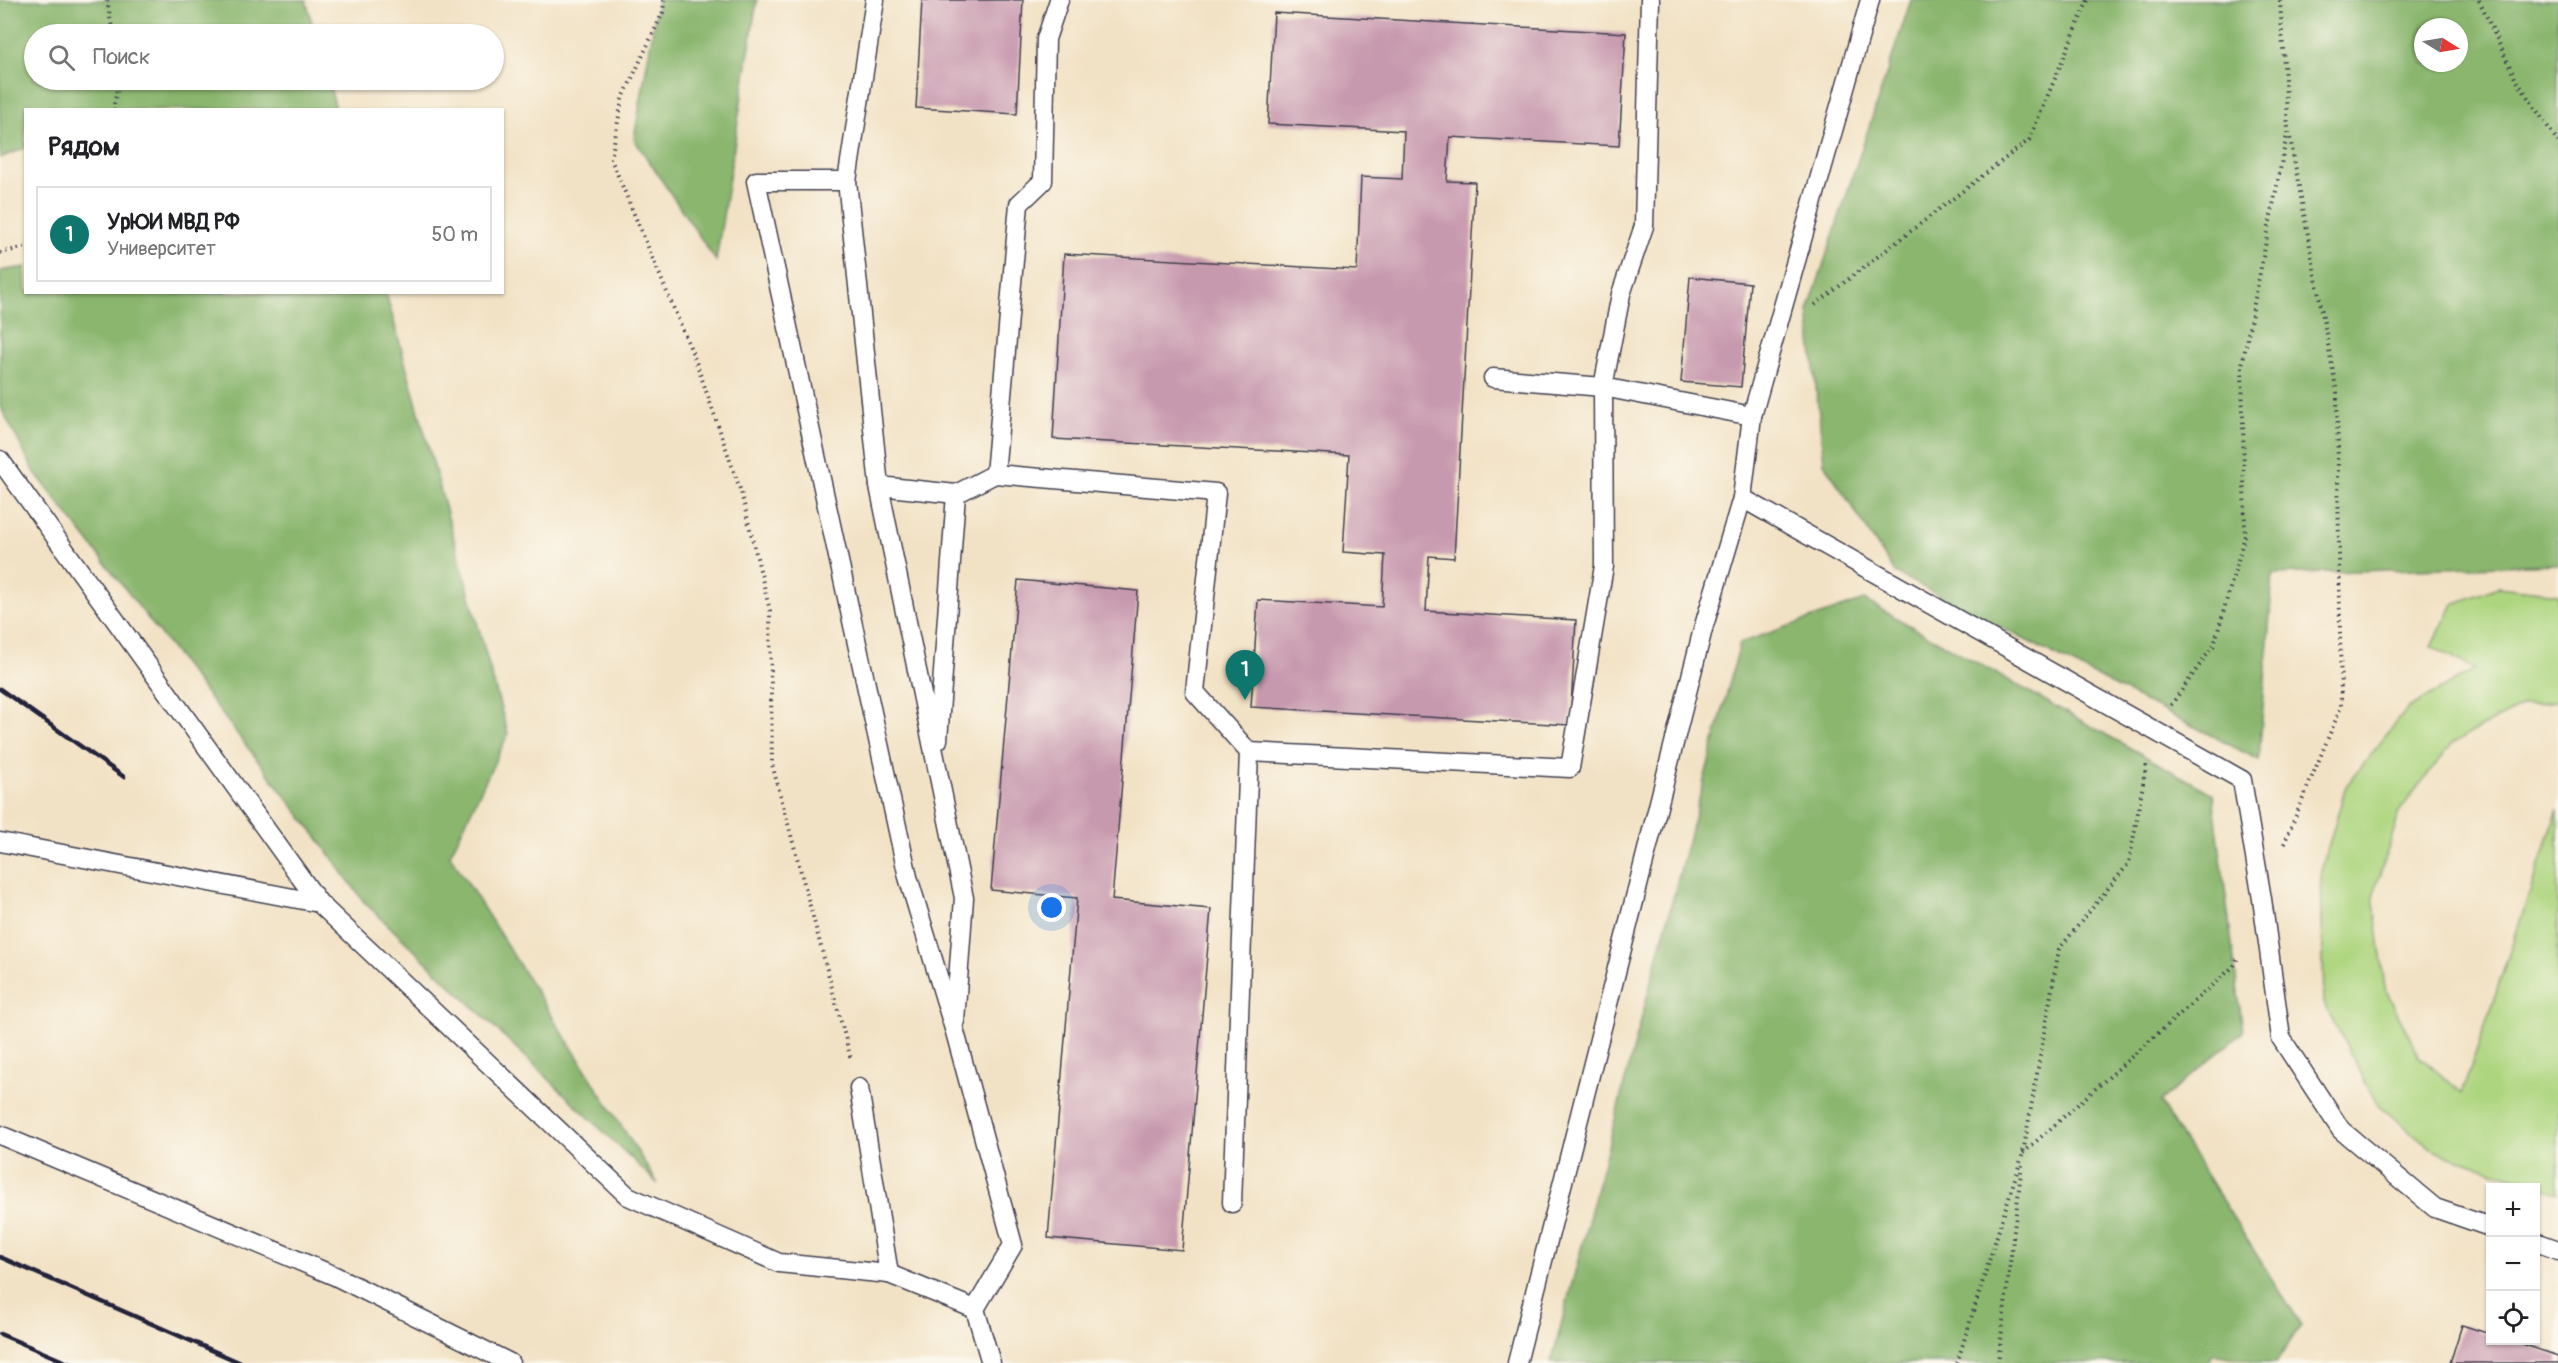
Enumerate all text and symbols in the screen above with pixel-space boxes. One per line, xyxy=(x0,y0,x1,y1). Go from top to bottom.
north arrow xyxy=(2414,18,2468,72)
search box xyxy=(24,24,504,90)
icon: search xyxy=(45,41,78,74)
text: Поиск xyxy=(93,43,150,71)
text: Рядом xyxy=(48,131,120,163)
text: УрЮИ МВД РФ xyxy=(107,208,239,236)
text: 1 xyxy=(66,222,73,247)
text: 50 m xyxy=(431,222,478,247)
text: Университет xyxy=(107,236,216,261)
pin: 1 xyxy=(1226,650,1264,700)
your location xyxy=(1037,893,1066,922)
map controls xyxy=(2486,1183,2540,1345)
button: + xyxy=(2486,1183,2540,1237)
button: − xyxy=(2486,1237,2540,1291)
button: locate xyxy=(2486,1291,2540,1345)

